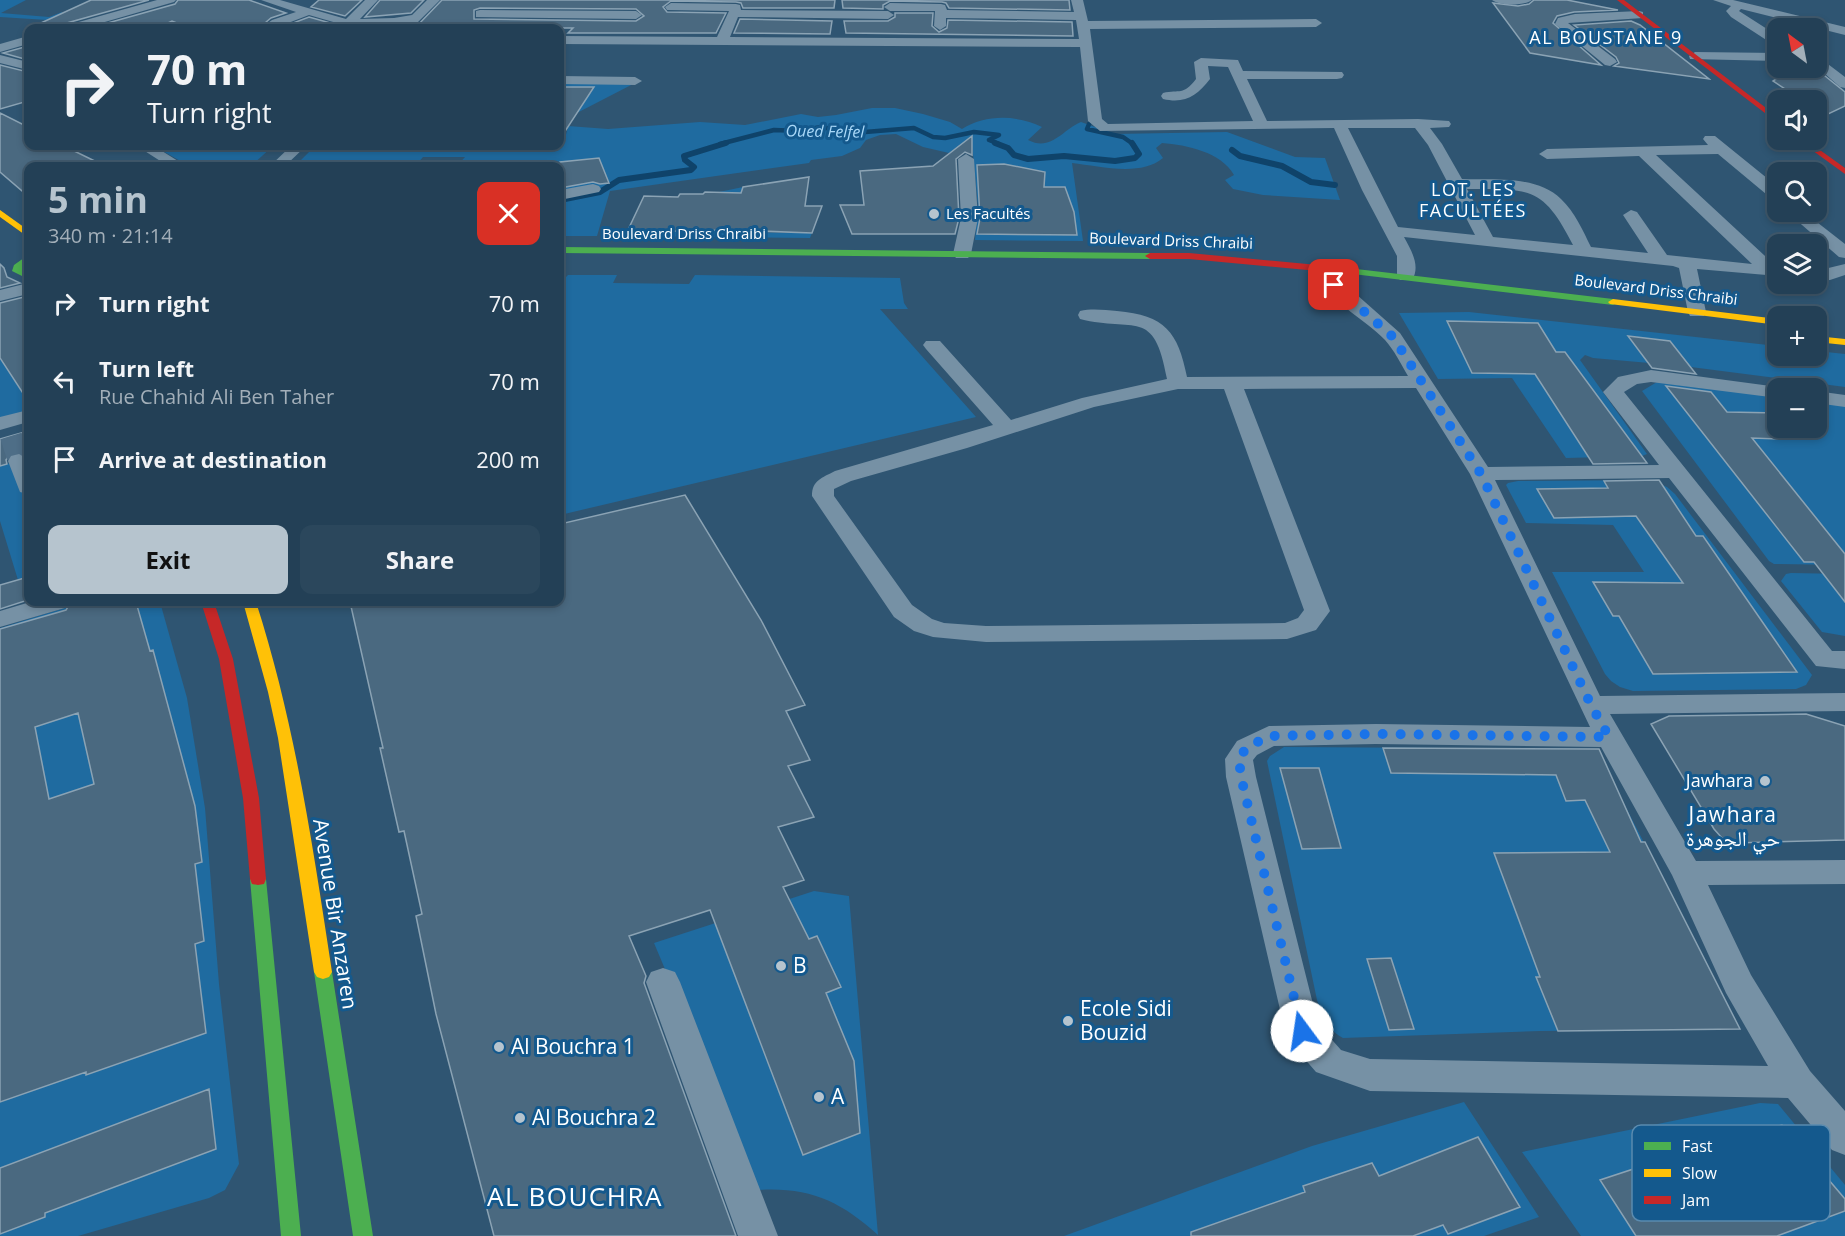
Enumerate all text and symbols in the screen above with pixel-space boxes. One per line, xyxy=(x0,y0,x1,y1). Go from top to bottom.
north arrow xyxy=(1767,18,1827,78)
map controls xyxy=(1767,18,1827,438)
district label: AL BOUSTANE 9 xyxy=(1529,25,1683,49)
text: 70 m xyxy=(147,40,247,97)
icon: right xyxy=(48,48,126,126)
button: sound xyxy=(1767,90,1827,150)
text: Turn right xyxy=(147,94,272,131)
water label: Oued Felfel xyxy=(785,119,866,143)
button: search xyxy=(1767,162,1827,222)
text: 5 min xyxy=(48,175,148,224)
district label: LOT. LES FACULTÉES xyxy=(1419,177,1527,222)
button: close xyxy=(477,182,540,245)
place label: Les Facultés xyxy=(946,203,1030,223)
marker: Les Facultés xyxy=(927,207,941,221)
text: 340 m · 21:14 xyxy=(48,222,173,249)
street label: Boulevard Driss Chraibi xyxy=(602,223,766,243)
street label: Boulevard Driss Chraibi xyxy=(1089,227,1253,253)
button: layers xyxy=(1767,234,1827,294)
pin xyxy=(1308,259,1359,310)
icon: arrive xyxy=(1317,268,1350,301)
street label: Boulevard Driss Chraibi xyxy=(1574,269,1739,309)
icon: right xyxy=(48,287,81,320)
text: Turn right xyxy=(99,288,210,318)
text: 70 m xyxy=(489,288,540,318)
button: + xyxy=(1767,306,1827,366)
text: Turn left xyxy=(99,353,194,383)
icon: left xyxy=(48,365,81,398)
text: 70 m xyxy=(489,366,540,396)
button: − xyxy=(1767,378,1827,438)
text: Rue Chahid Ali Ben Taher xyxy=(99,383,334,410)
icon: arrive xyxy=(48,443,81,476)
text: Arrive at destination xyxy=(99,444,327,474)
text: 200 m xyxy=(476,444,540,474)
button: Exit xyxy=(48,525,288,594)
button: Share xyxy=(300,525,540,594)
place label: Jawhara xyxy=(1684,768,1753,792)
marker: Jawhara xyxy=(1758,774,1772,788)
district label: Jawhara حي الجوهرة xyxy=(1686,800,1780,855)
street label: Avenue Bir Anzaren xyxy=(307,817,365,1011)
place label: B xyxy=(793,951,807,979)
marker: B xyxy=(774,959,788,973)
place label: Ecole Sidi Bouzid xyxy=(1080,994,1172,1046)
position arrow xyxy=(1270,999,1334,1063)
marker: Ecole Sidi Bouzid xyxy=(1061,1014,1075,1028)
place label: Al Bouchra 1 xyxy=(511,1032,635,1060)
marker: Al Bouchra 1 xyxy=(492,1040,506,1054)
place label: A xyxy=(831,1082,845,1110)
marker: A xyxy=(812,1090,826,1104)
place label: Al Bouchra 2 xyxy=(532,1103,656,1131)
marker: Al Bouchra 2 xyxy=(513,1111,527,1125)
legend xyxy=(1632,1125,1830,1221)
text: Fast xyxy=(1682,1135,1713,1157)
text: Slow xyxy=(1682,1162,1717,1184)
district label: AL BOUCHRA xyxy=(487,1178,663,1214)
text: Jam xyxy=(1680,1189,1710,1211)

